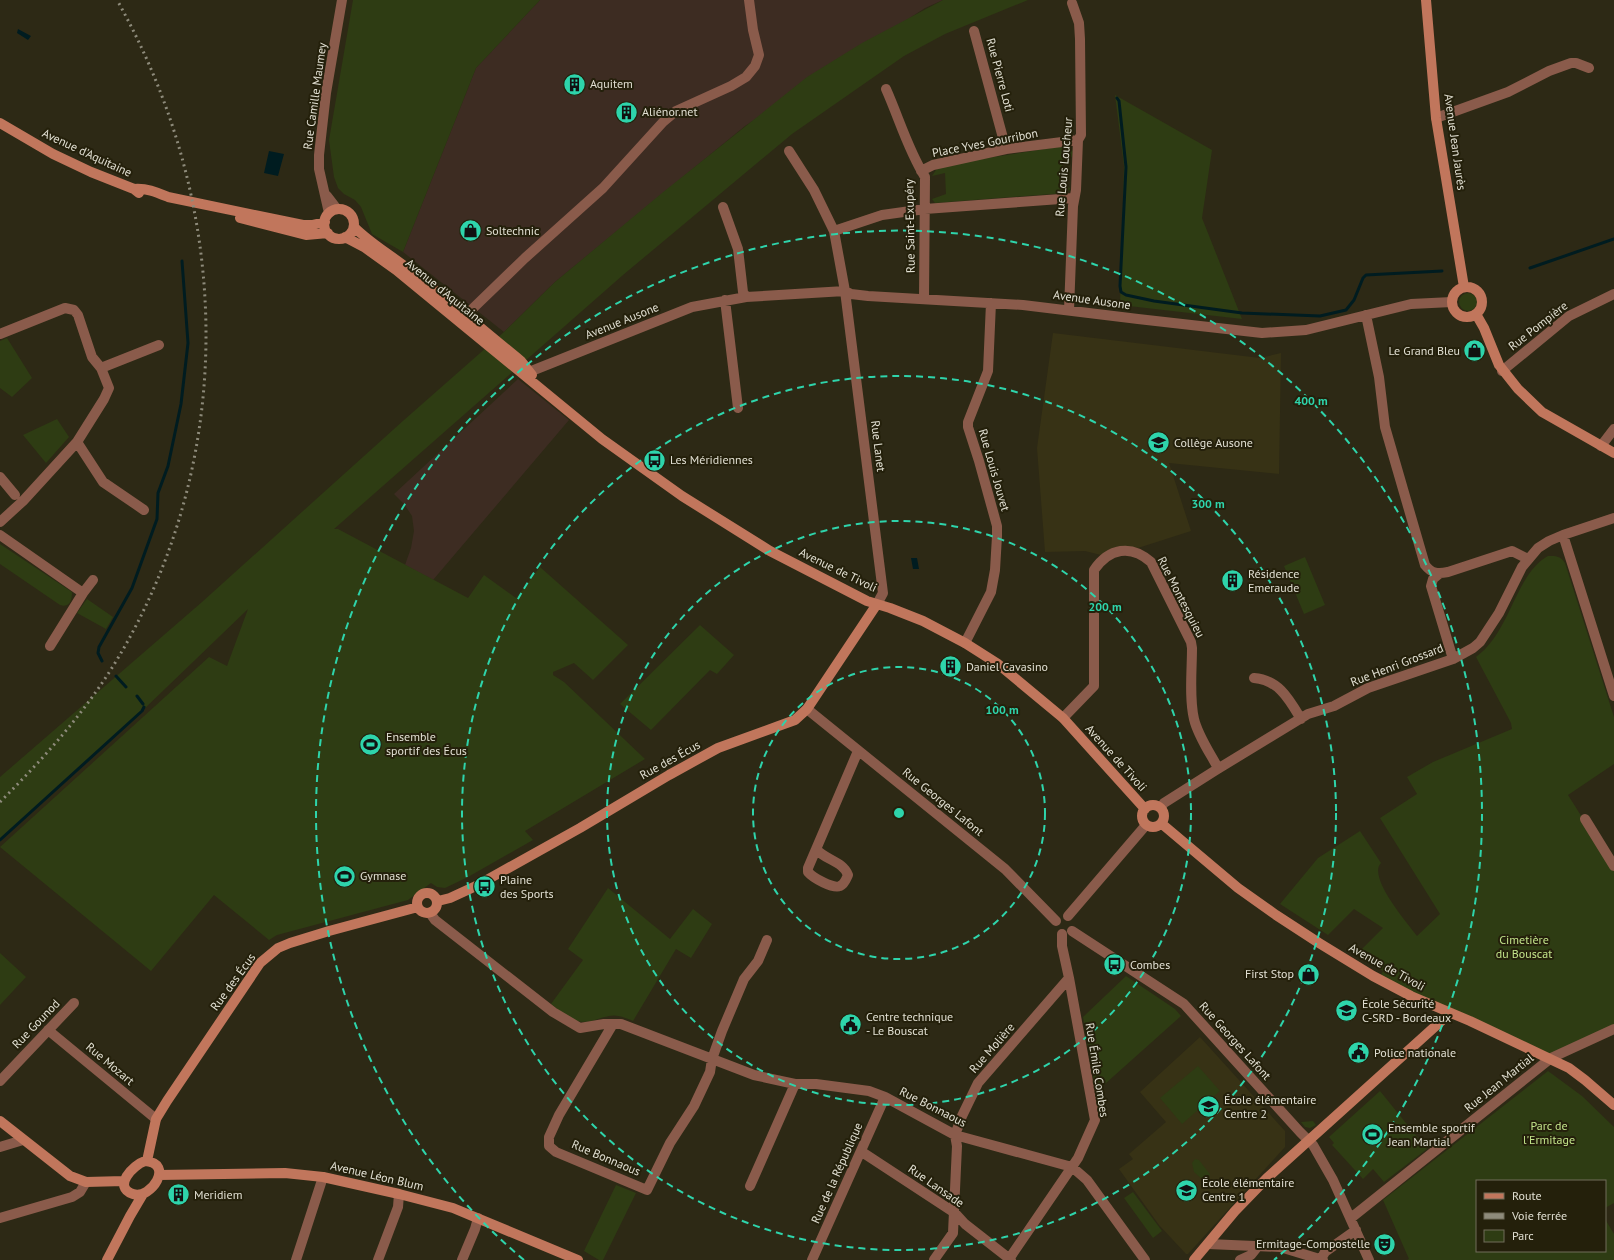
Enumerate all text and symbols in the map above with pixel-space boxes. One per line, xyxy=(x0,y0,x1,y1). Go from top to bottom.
street label: Rue Pierre Loti xyxy=(983,36,1017,113)
street label: Rue Camille Maumey xyxy=(300,41,329,150)
building icon: Aquitem xyxy=(562,71,588,97)
place label: Aquitem xyxy=(590,76,633,91)
street label: Avenue Jean Jaurès xyxy=(1441,93,1470,191)
building icon: Aliénor.net xyxy=(614,99,640,125)
place label: Aliénor.net xyxy=(642,104,698,119)
street label: Rue Louis Loucheur xyxy=(1052,117,1075,217)
street label: Avenue d'Aquitaine xyxy=(40,125,134,180)
street label: Place Yves Gourribon xyxy=(931,125,1039,160)
street label: Rue Saint-Exupéry xyxy=(901,178,918,273)
shop icon: Soltechnic xyxy=(457,218,483,244)
place label: Soltechnic xyxy=(486,223,540,238)
street label: Avenue d'Aquitaine xyxy=(403,255,488,328)
street label: Avenue Ausone xyxy=(1052,287,1132,312)
street label: Rue Pompière xyxy=(1505,298,1570,353)
street label: Avenue Ausone xyxy=(583,299,661,342)
shop icon: Le Grand Bleu xyxy=(1462,338,1488,364)
place label: Le Grand Bleu xyxy=(1389,343,1460,358)
text: 400 m xyxy=(1294,393,1328,408)
street label: Rue Lanet xyxy=(868,419,889,472)
street label: Rue Louis Jouvet xyxy=(976,427,1013,513)
school or university icon: Collège Ausone xyxy=(1145,430,1171,456)
place label: Collège Ausone xyxy=(1174,435,1253,450)
bus stop icon: Les Méridiennes xyxy=(642,447,668,473)
place label: Les Méridiennes xyxy=(670,452,753,467)
text: 300 m xyxy=(1191,496,1225,511)
street label: Avenue de Tivoli xyxy=(797,544,880,595)
street label: Rue Montesquieu xyxy=(1155,554,1208,640)
place label: Résidence Emeraude xyxy=(1248,566,1299,595)
building icon: Résidence Emeraude xyxy=(1220,568,1246,594)
text: 200 m xyxy=(1088,599,1122,614)
street label: Rue Henri Grossard xyxy=(1348,640,1445,689)
building icon: Daniel Cavasino xyxy=(938,654,964,680)
place label: Daniel Cavasino xyxy=(966,659,1048,674)
text: 100 m xyxy=(985,702,1019,717)
street label: Avenue de Tivoli xyxy=(1082,721,1150,794)
place label: Ensemble sportif des Écus xyxy=(386,729,467,758)
sports icon: Ensemble sportif des Écus xyxy=(358,731,384,757)
street label: Rue des Écus xyxy=(637,737,703,782)
street label: Rue Georges Lafont xyxy=(900,764,987,839)
centre of rings xyxy=(892,806,906,820)
sports icon: Gymnase xyxy=(331,863,357,889)
place label: Gymnase xyxy=(360,868,406,883)
place label: Plaine des Sports xyxy=(500,872,554,901)
bus stop icon: Plaine des Sports xyxy=(472,874,498,900)
park label: Cimetière du Bouscat xyxy=(1496,932,1552,961)
street label: Avenue de Tivoli xyxy=(1347,939,1428,994)
street label: Rue des Écus xyxy=(207,950,258,1013)
bus stop icon: Combes xyxy=(1101,952,1127,978)
place label: Combes xyxy=(1130,957,1170,972)
shop icon: First Stop xyxy=(1296,961,1322,987)
place label: First Stop xyxy=(1245,966,1294,981)
street label: Rue Gounod xyxy=(9,996,63,1051)
place label: École Sécurité C-SRD - Bordeaux xyxy=(1362,996,1451,1025)
street label: Rue Georges Lafont xyxy=(1196,998,1274,1083)
school or university icon: École Sécurité C-SRD - Bordeaux xyxy=(1333,998,1359,1024)
place label: Centre technique - Le Bouscat xyxy=(866,1009,953,1038)
public building icon: Centre technique - Le Bouscat xyxy=(838,1011,864,1037)
street label: Rue Molière xyxy=(966,1019,1018,1076)
street label: Rue Émile Combes xyxy=(1083,1022,1112,1118)
street label: Rue Mozart xyxy=(83,1039,137,1088)
public building icon: Police nationale xyxy=(1346,1040,1372,1066)
place label: Police nationale xyxy=(1374,1045,1456,1060)
street label: Rue Jean Martial xyxy=(1461,1050,1537,1115)
street label: Rue Bonnaous xyxy=(897,1083,969,1130)
place label: École élémentaire Centre 2 xyxy=(1224,1092,1316,1121)
school or university icon: École élémentaire Centre 2 xyxy=(1195,1094,1221,1120)
park label: Parc de l'Ermitage xyxy=(1523,1118,1575,1147)
street label: Rue de la République xyxy=(808,1120,866,1226)
place label: Ensemble sportif Jean Martial xyxy=(1387,1120,1476,1149)
sports icon: Ensemble sportif Jean Martial xyxy=(1360,1122,1386,1148)
street label: Rue Bonnaous xyxy=(570,1136,643,1179)
street label: Avenue Léon Blum xyxy=(329,1158,425,1194)
street label: Rue Lansade xyxy=(905,1161,967,1210)
place label: École élémentaire Centre 1 xyxy=(1202,1175,1294,1204)
school or university icon: École élémentaire Centre 1 xyxy=(1173,1177,1199,1203)
legend xyxy=(1476,1180,1606,1252)
building icon: Meridiem xyxy=(165,1182,191,1208)
place label: Meridiem xyxy=(194,1187,242,1202)
text: Route xyxy=(1512,1188,1542,1203)
text: Voie ferrée xyxy=(1511,1208,1567,1223)
text: Parc xyxy=(1512,1228,1534,1243)
theatre icon: Ermitage-Compostelle xyxy=(1372,1231,1398,1257)
place label: Ermitage-Compostelle xyxy=(1256,1236,1370,1251)

